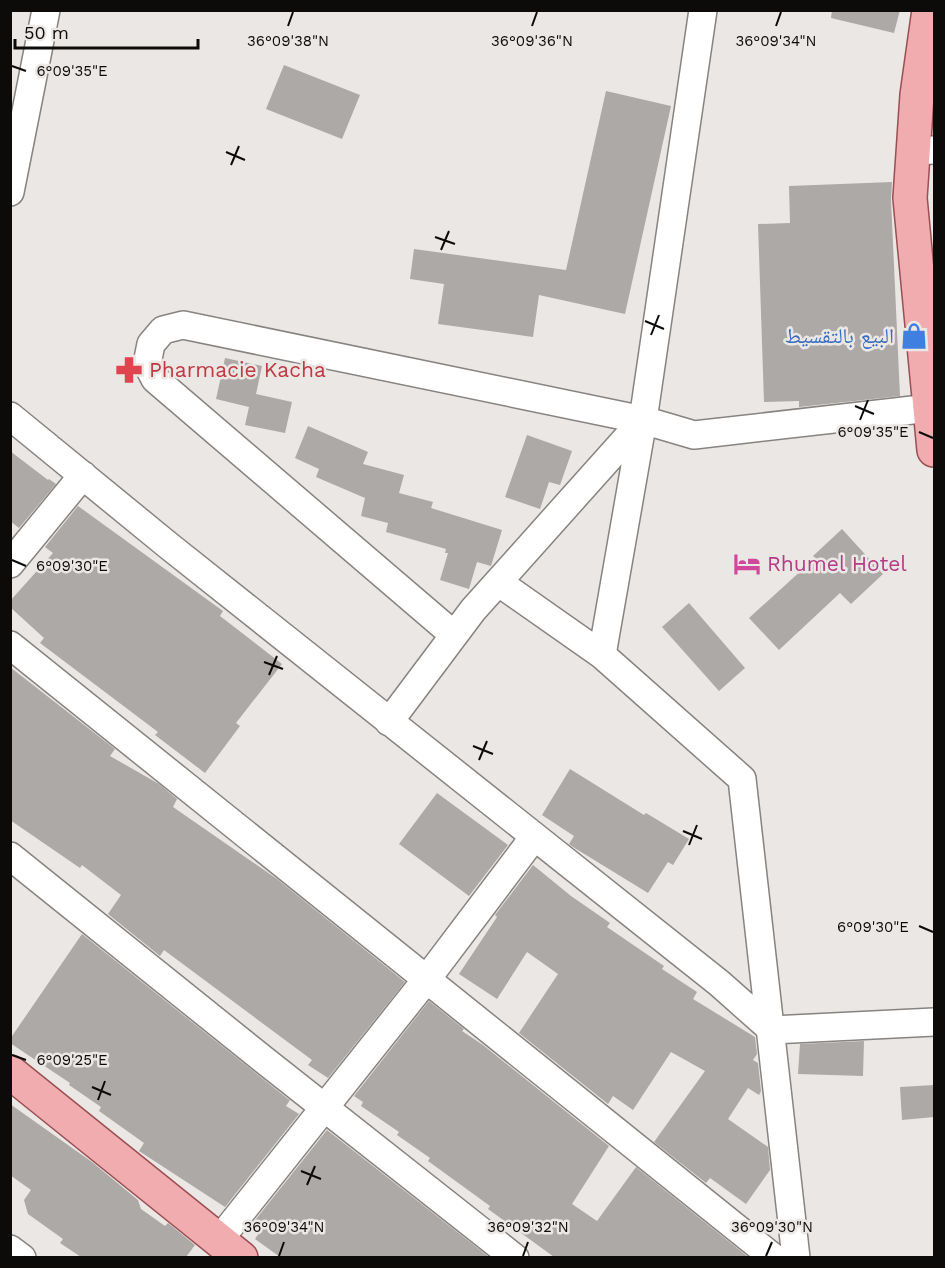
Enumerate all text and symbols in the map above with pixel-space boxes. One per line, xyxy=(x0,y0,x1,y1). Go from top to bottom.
scale bar xyxy=(15,12,198,50)
text: 50 m xyxy=(24,22,69,43)
text: 36°09'38"N xyxy=(247,32,329,50)
text: 36°09'36"N xyxy=(491,32,573,50)
text: 36°09'34"N xyxy=(735,32,817,50)
text: 6°09'35"E xyxy=(36,62,108,80)
shop icon: البيع بالتقسيط xyxy=(899,321,929,351)
place label: البيع بالتقسيط xyxy=(785,323,894,349)
pharmacy icon: Pharmacie Kacha xyxy=(114,355,144,385)
place label: Pharmacie Kacha xyxy=(149,357,326,382)
text: 6°09'35"E xyxy=(837,423,909,441)
hotel icon: Rhumel Hotel xyxy=(732,549,762,579)
place label: Rhumel Hotel xyxy=(767,551,907,576)
text: 6°09'30"E xyxy=(36,557,108,575)
text: 6°09'30"E xyxy=(837,918,909,936)
text: 6°09'25"E xyxy=(36,1051,108,1069)
text: 36°09'34"N xyxy=(243,1218,325,1236)
text: 36°09'32"N xyxy=(487,1218,569,1236)
text: 36°09'30"N xyxy=(731,1218,813,1236)

